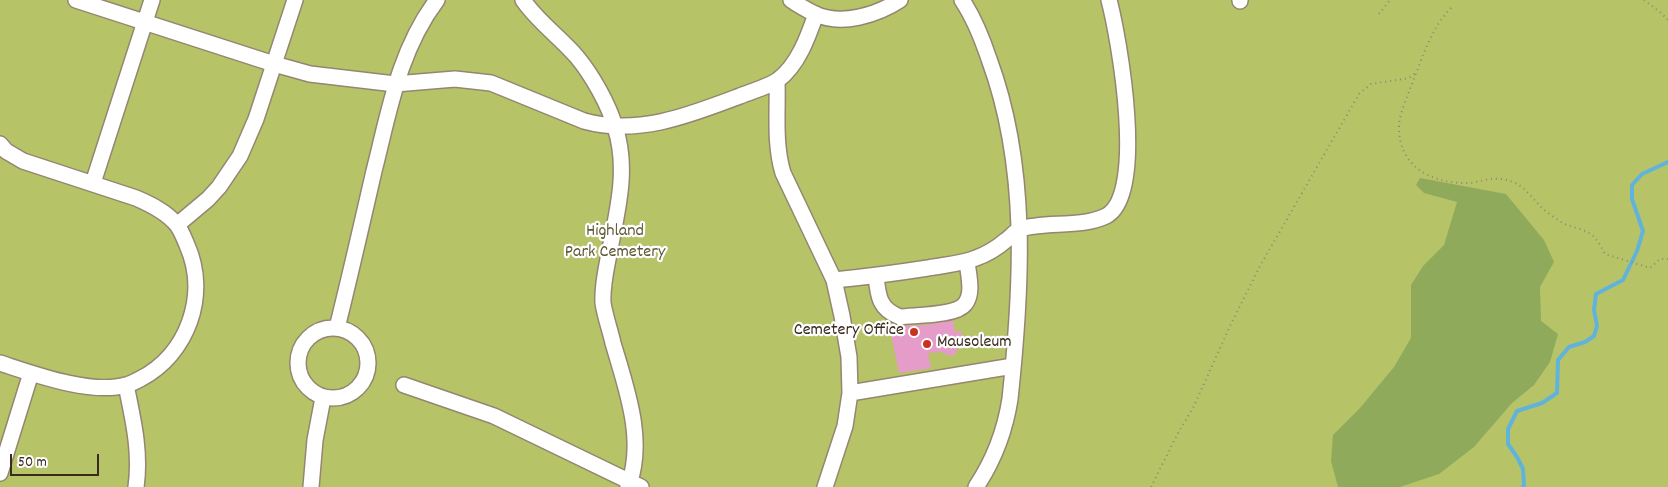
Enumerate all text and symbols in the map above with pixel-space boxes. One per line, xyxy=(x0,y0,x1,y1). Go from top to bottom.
park label: Highland Park Cemetery xyxy=(565,222,665,264)
place label: Cemetery Office xyxy=(794,321,904,343)
marker: Cemetery Office xyxy=(908,326,920,338)
place label: Mausoleum xyxy=(937,333,1012,355)
marker: Mausoleum xyxy=(921,338,933,350)
scale bar xyxy=(12,444,101,476)
text: 50 m xyxy=(18,452,47,474)

